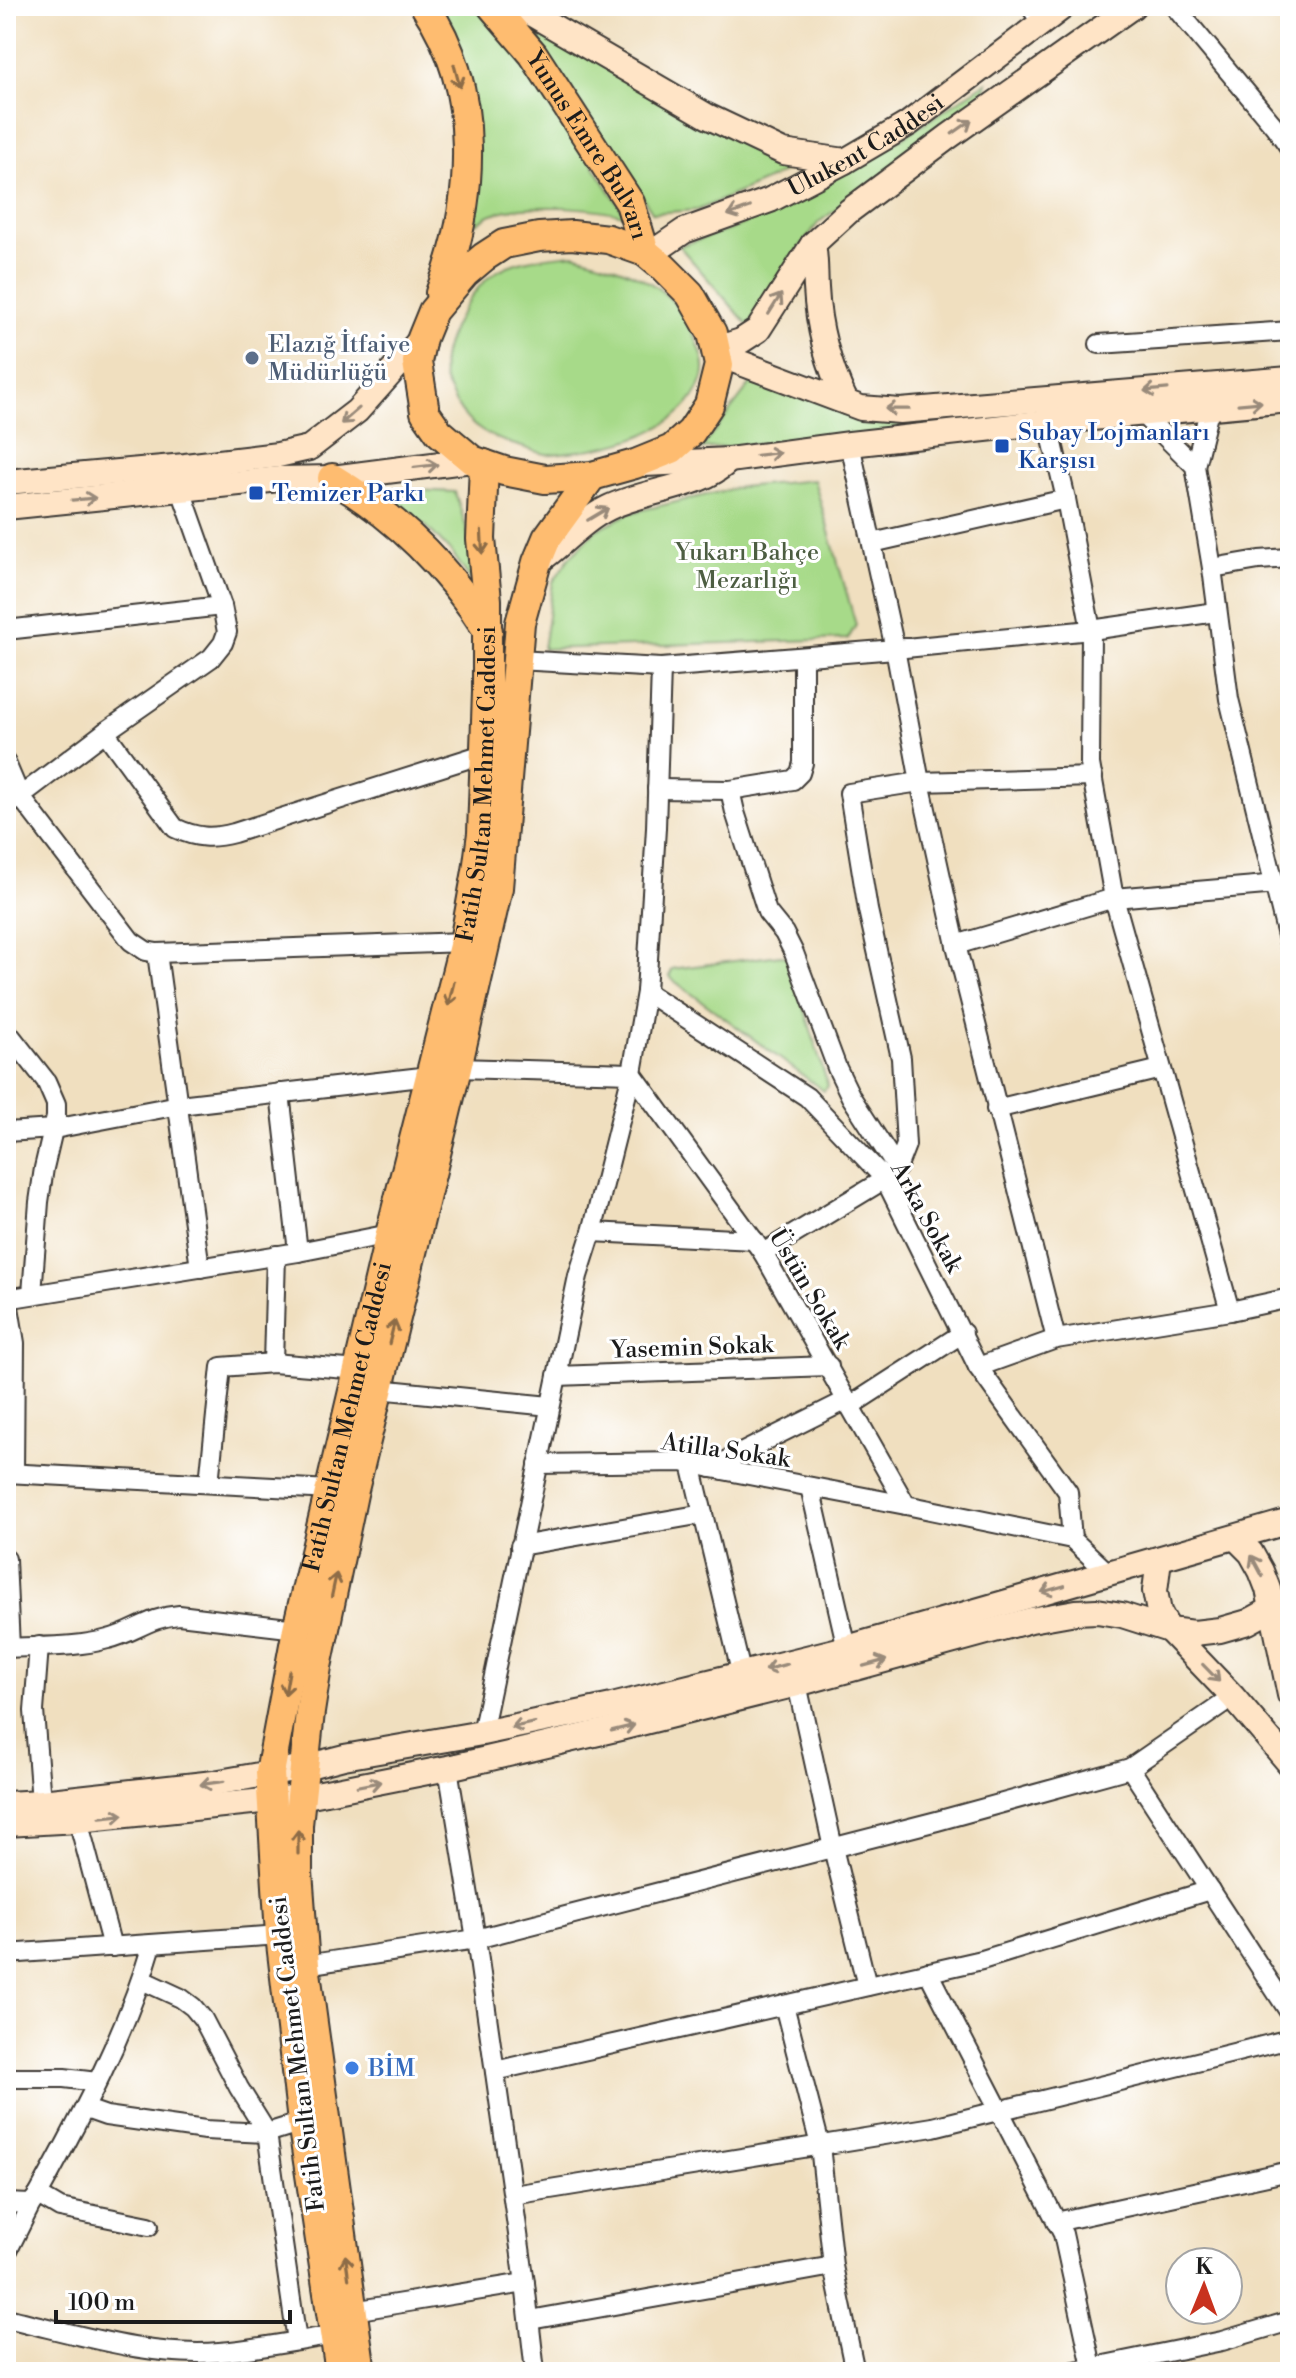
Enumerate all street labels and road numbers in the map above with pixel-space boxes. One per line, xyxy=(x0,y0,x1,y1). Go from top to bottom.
street label: Yunus Emre Bulvarı xyxy=(518,44,654,243)
street label: Ulukent Caddesi xyxy=(783,88,951,204)
street label: Fatih Sultan Mehmet Caddesi xyxy=(450,626,503,945)
street label: Arka Sokak xyxy=(883,1156,970,1279)
street label: Üstün Sokak xyxy=(762,1224,858,1356)
street label: Fatih Sultan Mehmet Caddesi xyxy=(297,1259,399,1575)
street label: Yasemin Sokak xyxy=(608,1330,775,1366)
street label: Atilla Sokak xyxy=(659,1427,793,1475)
street label: Fatih Sultan Mehmet Caddesi xyxy=(264,1894,332,2213)

